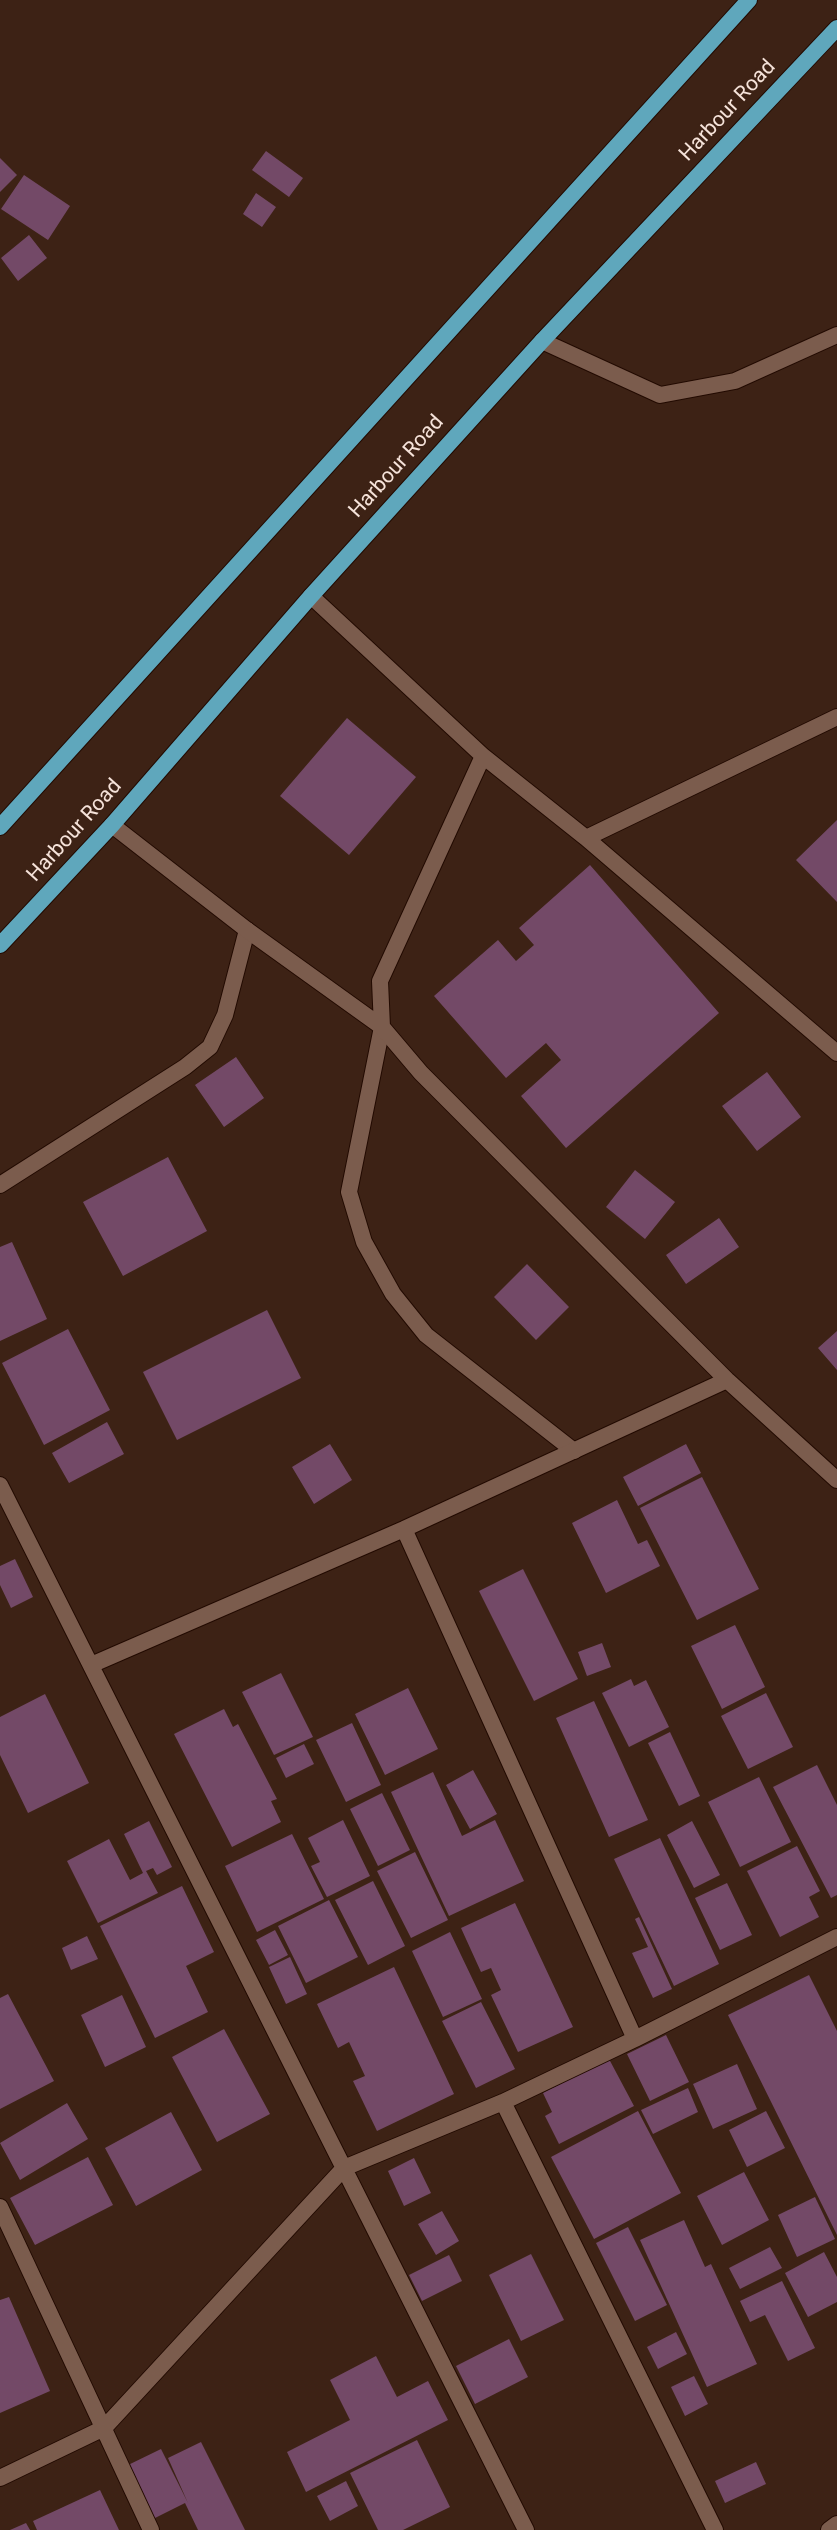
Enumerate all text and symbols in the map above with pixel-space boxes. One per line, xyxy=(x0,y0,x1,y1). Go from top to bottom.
street label: Harbour Road xyxy=(675,55,781,167)
street label: Harbour Road xyxy=(344,410,450,524)
street label: Harbour Road xyxy=(22,774,128,888)

